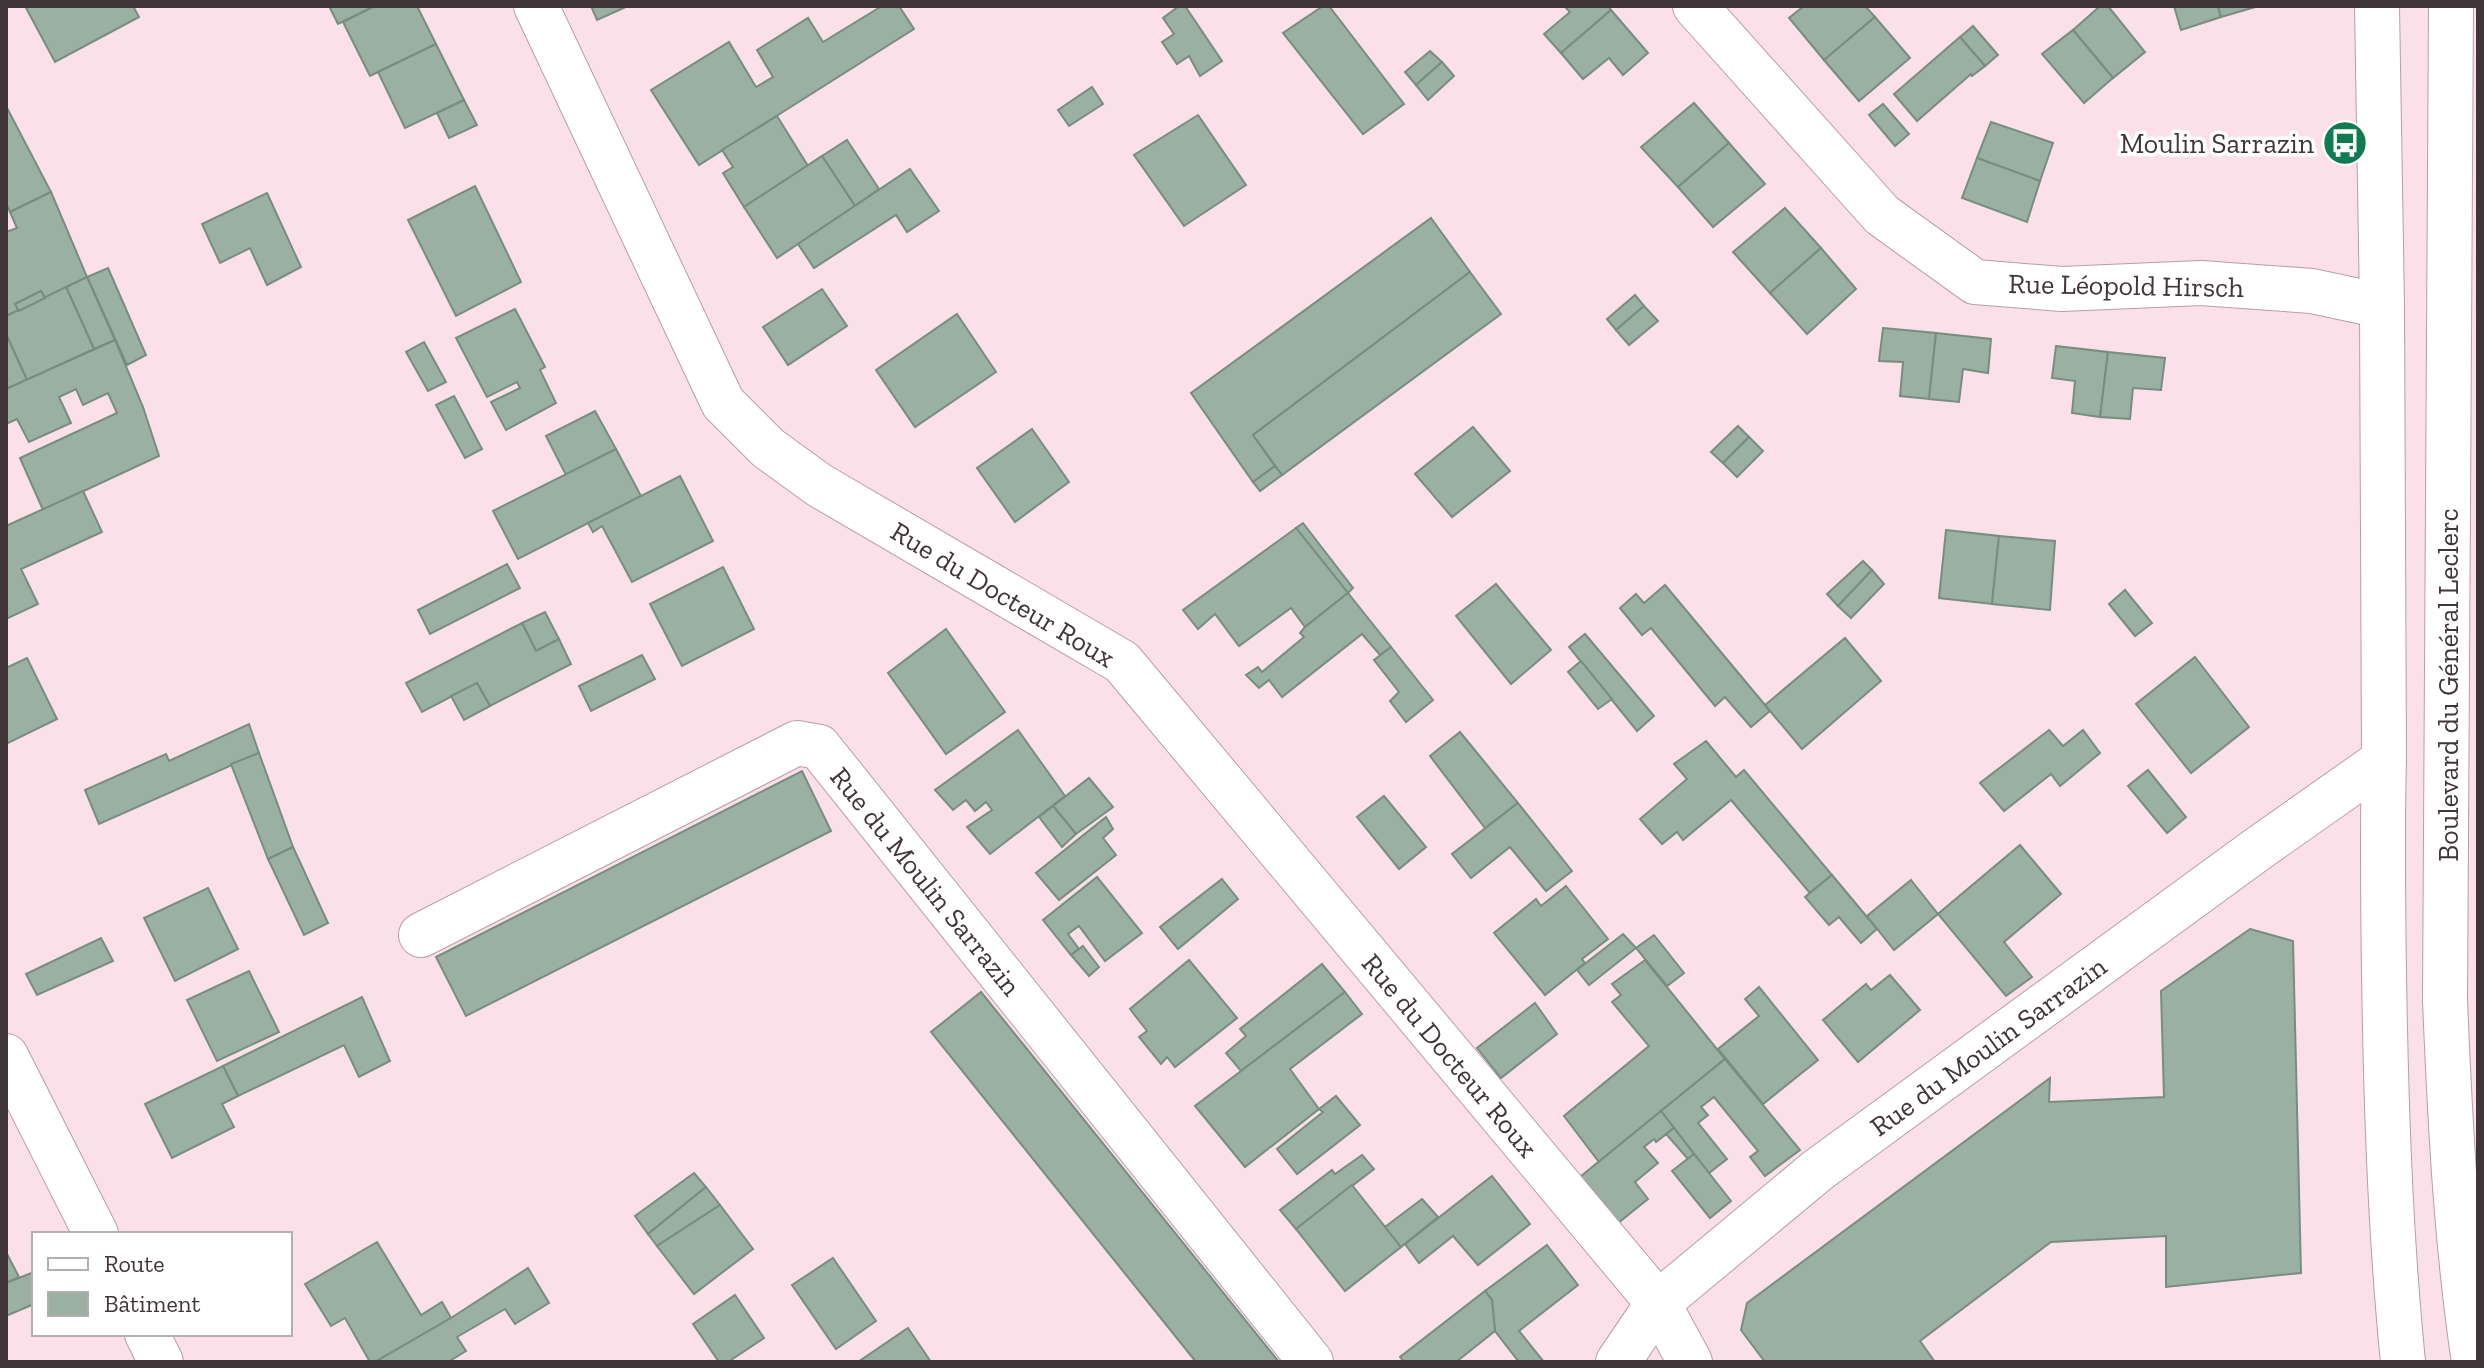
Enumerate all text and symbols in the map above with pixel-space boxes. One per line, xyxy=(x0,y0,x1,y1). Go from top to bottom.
bus stop icon: Moulin Sarrazin xyxy=(2321,119,2369,167)
place label: Moulin Sarrazin xyxy=(2120,127,2314,160)
street label: Rue Léopold Hirsch xyxy=(2008,267,2244,304)
street label: Boulevard du Général Leclerc xyxy=(2432,508,2465,862)
street label: Rue du Docteur Roux xyxy=(885,515,1121,674)
street label: Rue du Moulin Sarrazin xyxy=(823,761,1028,1002)
street label: Rue du Docteur Roux xyxy=(1355,947,1544,1164)
street label: Rue du Moulin Sarrazin xyxy=(1864,950,2113,1143)
legend xyxy=(32,1232,292,1336)
text: Route xyxy=(104,1249,164,1278)
text: Bâtiment xyxy=(104,1289,200,1318)

